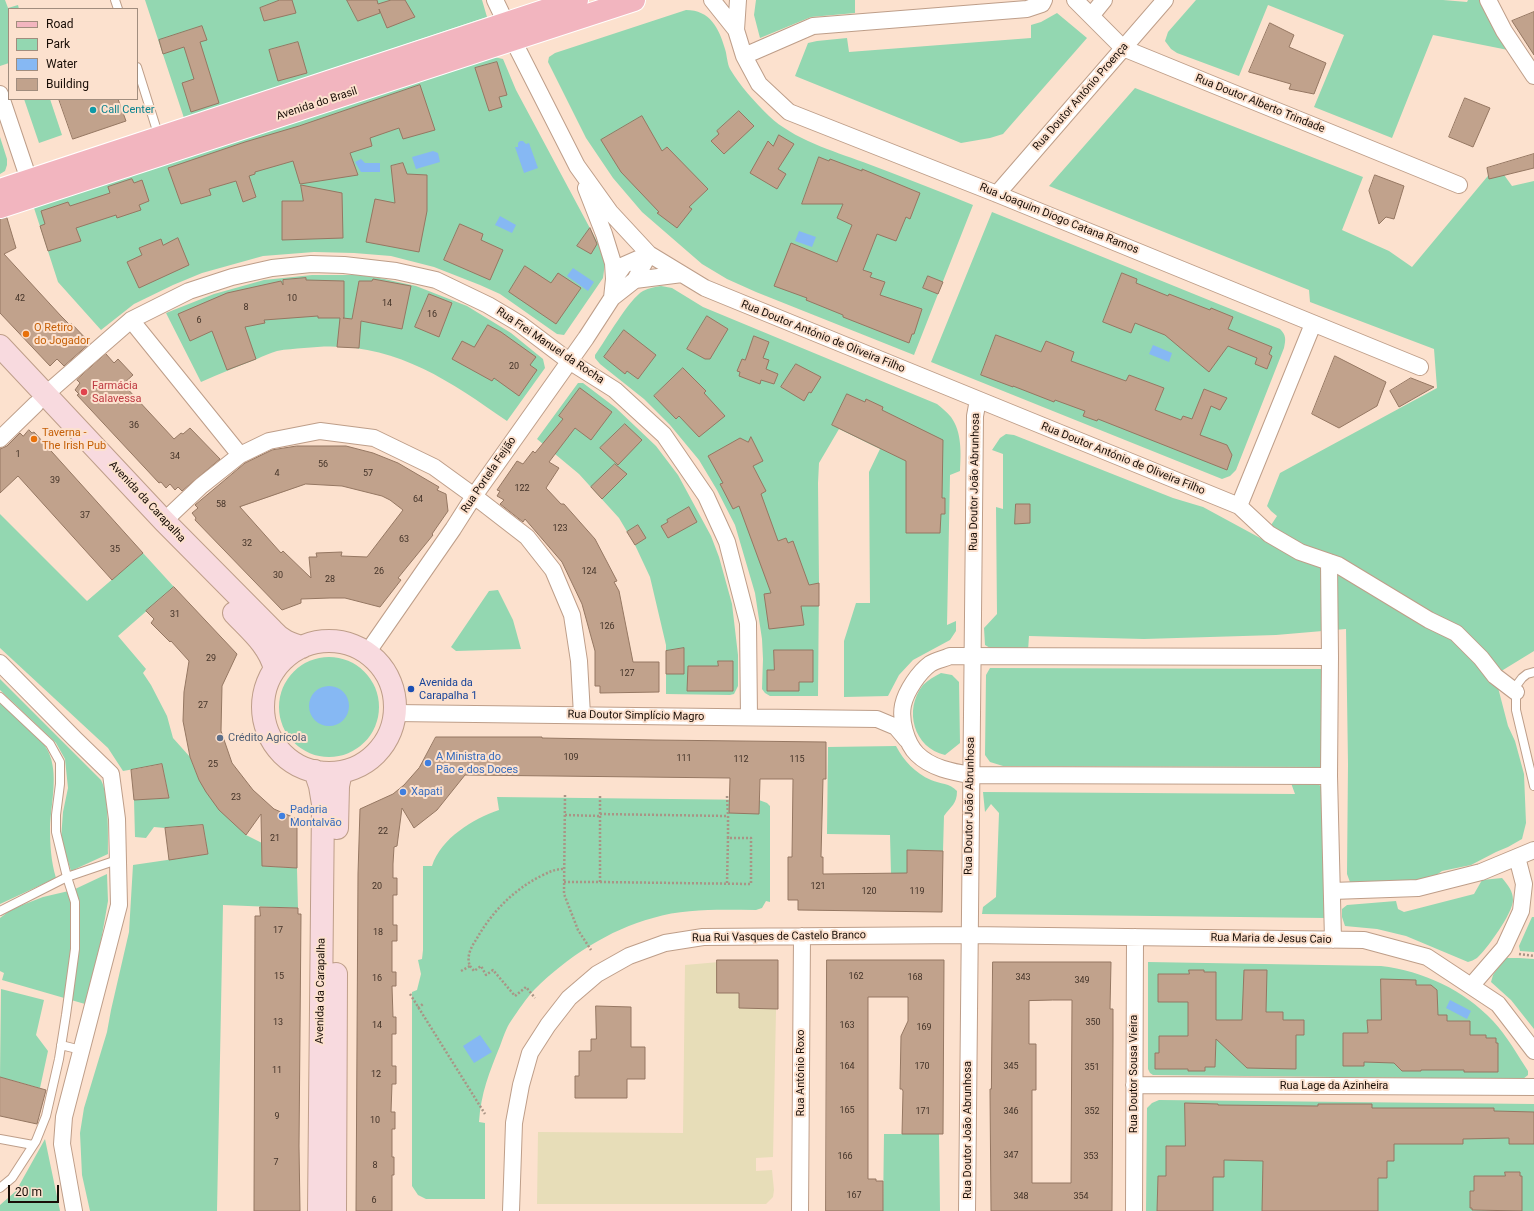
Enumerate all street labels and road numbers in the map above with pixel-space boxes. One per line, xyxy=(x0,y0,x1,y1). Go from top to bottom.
street label: Rua Doutor António Proença xyxy=(1031,40,1131,154)
street label: Rua Doutor Alberto Trindade xyxy=(1193,72,1327,136)
street label: Avenida do Brasil xyxy=(275,85,359,123)
street label: Rua Joaquim Diogo Catana Ramos xyxy=(978,181,1140,257)
street label: Rua Doutor António de Oliveira Filho xyxy=(739,298,907,376)
street label: Rua Frei Manuel da Rocha xyxy=(494,305,606,387)
street label: Rua Doutor João Abrunhosa xyxy=(967,413,983,551)
street label: Rua Doutor António de Oliveira Filho xyxy=(1039,420,1207,498)
street label: Rua Portela Feijão xyxy=(459,434,519,516)
street label: Avenida da Carapalha xyxy=(106,459,188,545)
street label: Rua Doutor Simplício Magro xyxy=(567,708,705,724)
street label: Rua Doutor João Abrunhosa xyxy=(962,737,978,875)
street label: Rua Rui Vasques de Castelo Branco xyxy=(692,929,866,945)
street label: Rua Maria de Jesus Caio xyxy=(1210,931,1332,947)
street label: Avenida da Carapalha xyxy=(313,938,329,1044)
street label: Rua Doutor Sousa Vieira xyxy=(1127,1015,1141,1133)
street label: Rua António Roxo xyxy=(794,1030,808,1116)
street label: Rua Doutor João Abrunhosa xyxy=(961,1061,975,1199)
street label: Rua Lage da Azinheira xyxy=(1280,1079,1388,1093)

